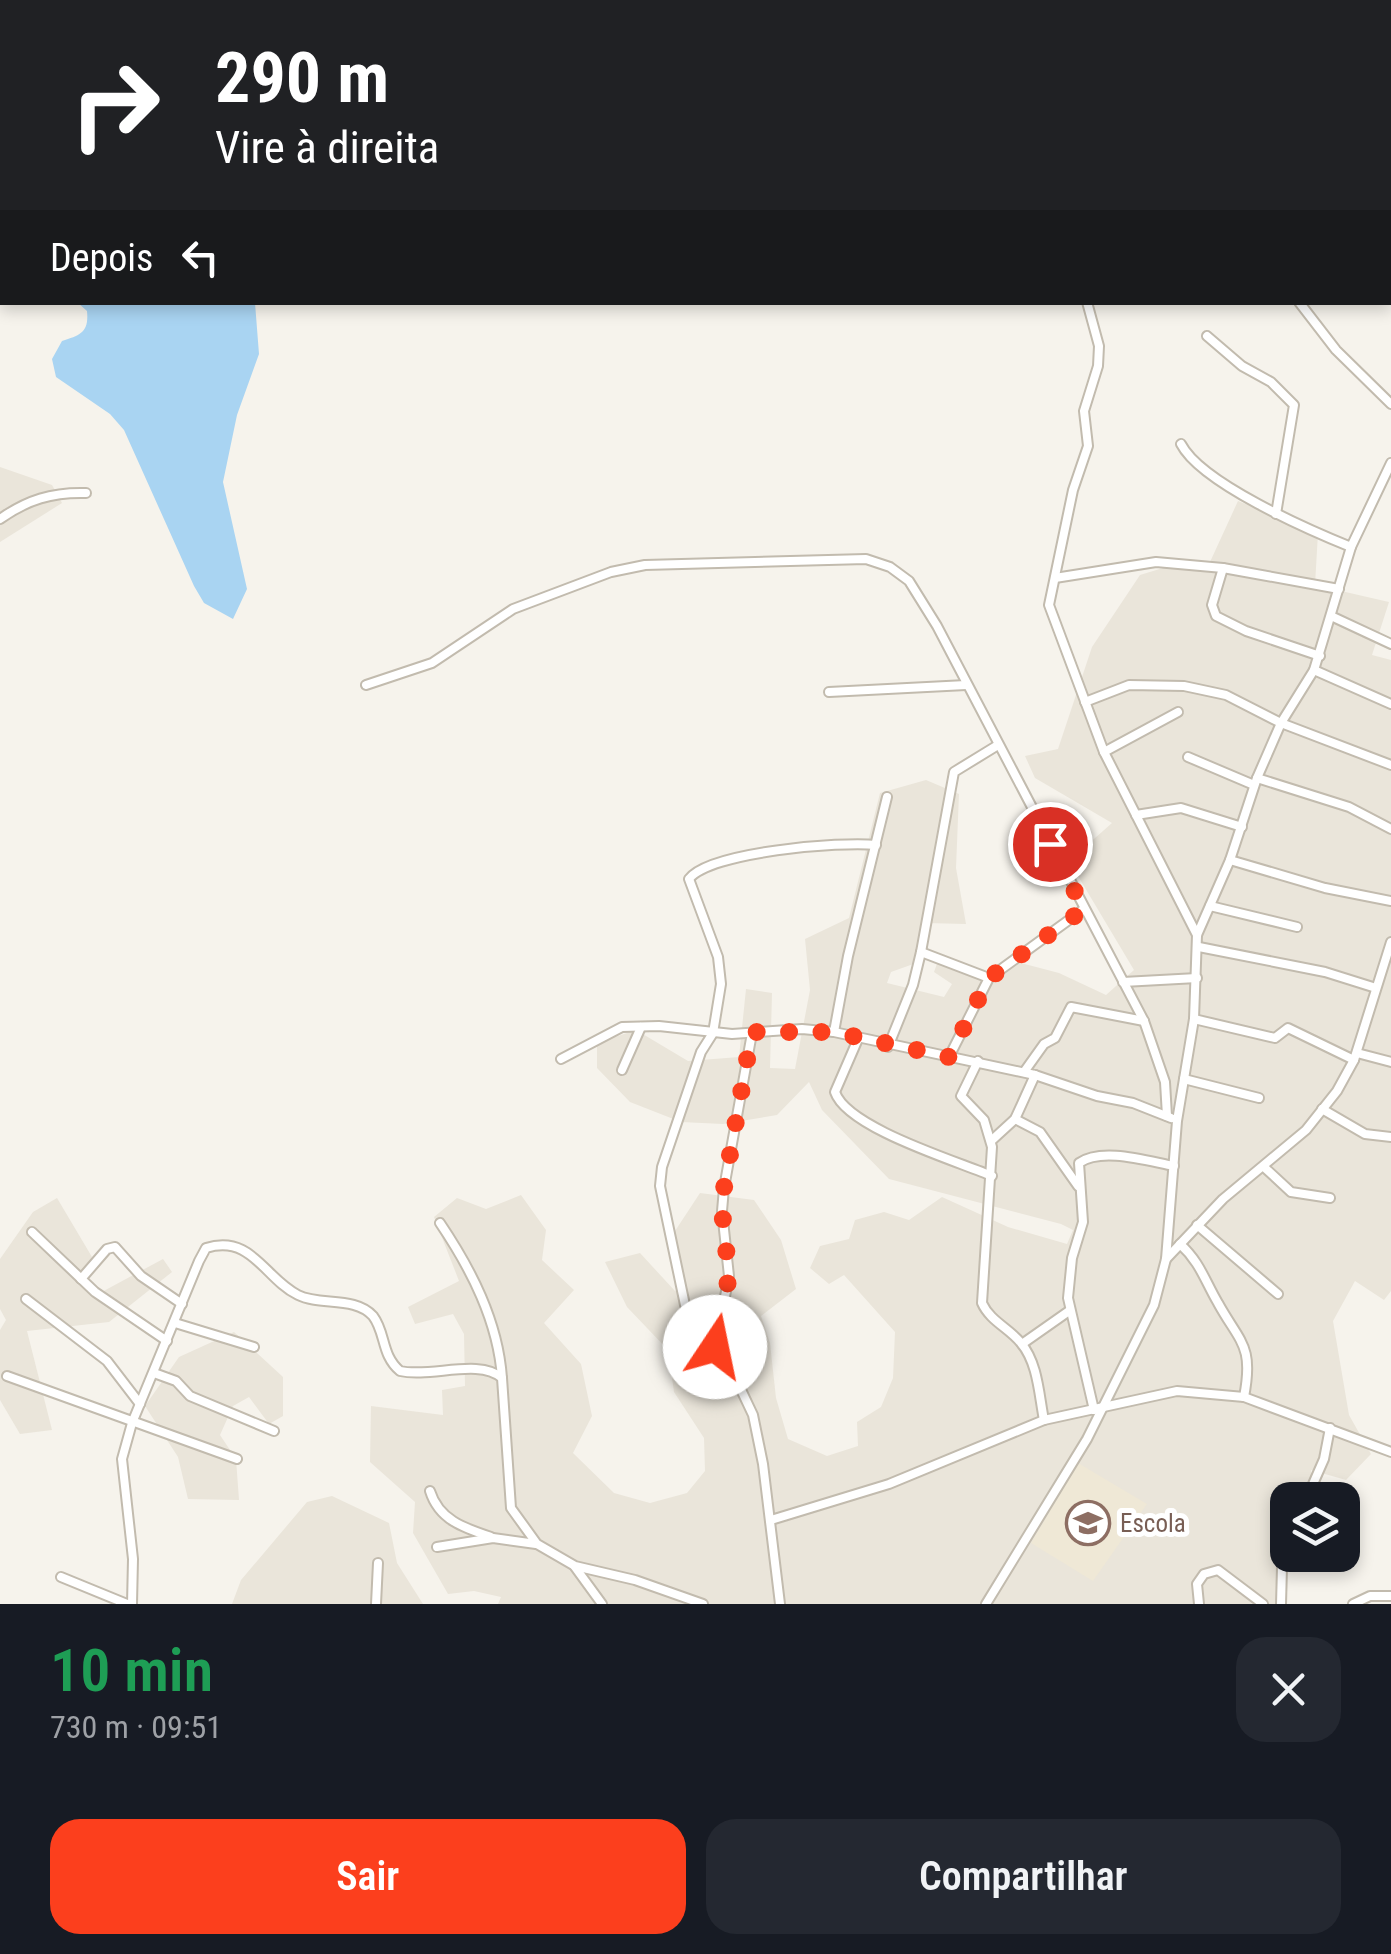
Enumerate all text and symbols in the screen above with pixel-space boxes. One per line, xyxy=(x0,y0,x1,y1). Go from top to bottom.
text: 290 m xyxy=(215,37,389,119)
icon: right xyxy=(50,40,180,170)
text: Vire à direita xyxy=(215,121,439,174)
icon: left xyxy=(173,230,228,285)
text: Depois xyxy=(50,236,153,280)
pin xyxy=(1008,802,1093,887)
icon: arrive xyxy=(1023,817,1078,872)
position arrow xyxy=(663,1295,767,1399)
map controls xyxy=(1270,1482,1360,1572)
button: layers xyxy=(1270,1482,1360,1572)
school or university icon: Escola xyxy=(1065,1500,1111,1546)
place label: Escola xyxy=(1120,1509,1186,1538)
text: 10 min xyxy=(50,1635,213,1706)
button: close xyxy=(1236,1637,1341,1742)
text: 730 m · 09:51 xyxy=(50,1708,222,1746)
button: Sair xyxy=(50,1819,686,1934)
button: Compartilhar xyxy=(706,1819,1341,1934)

